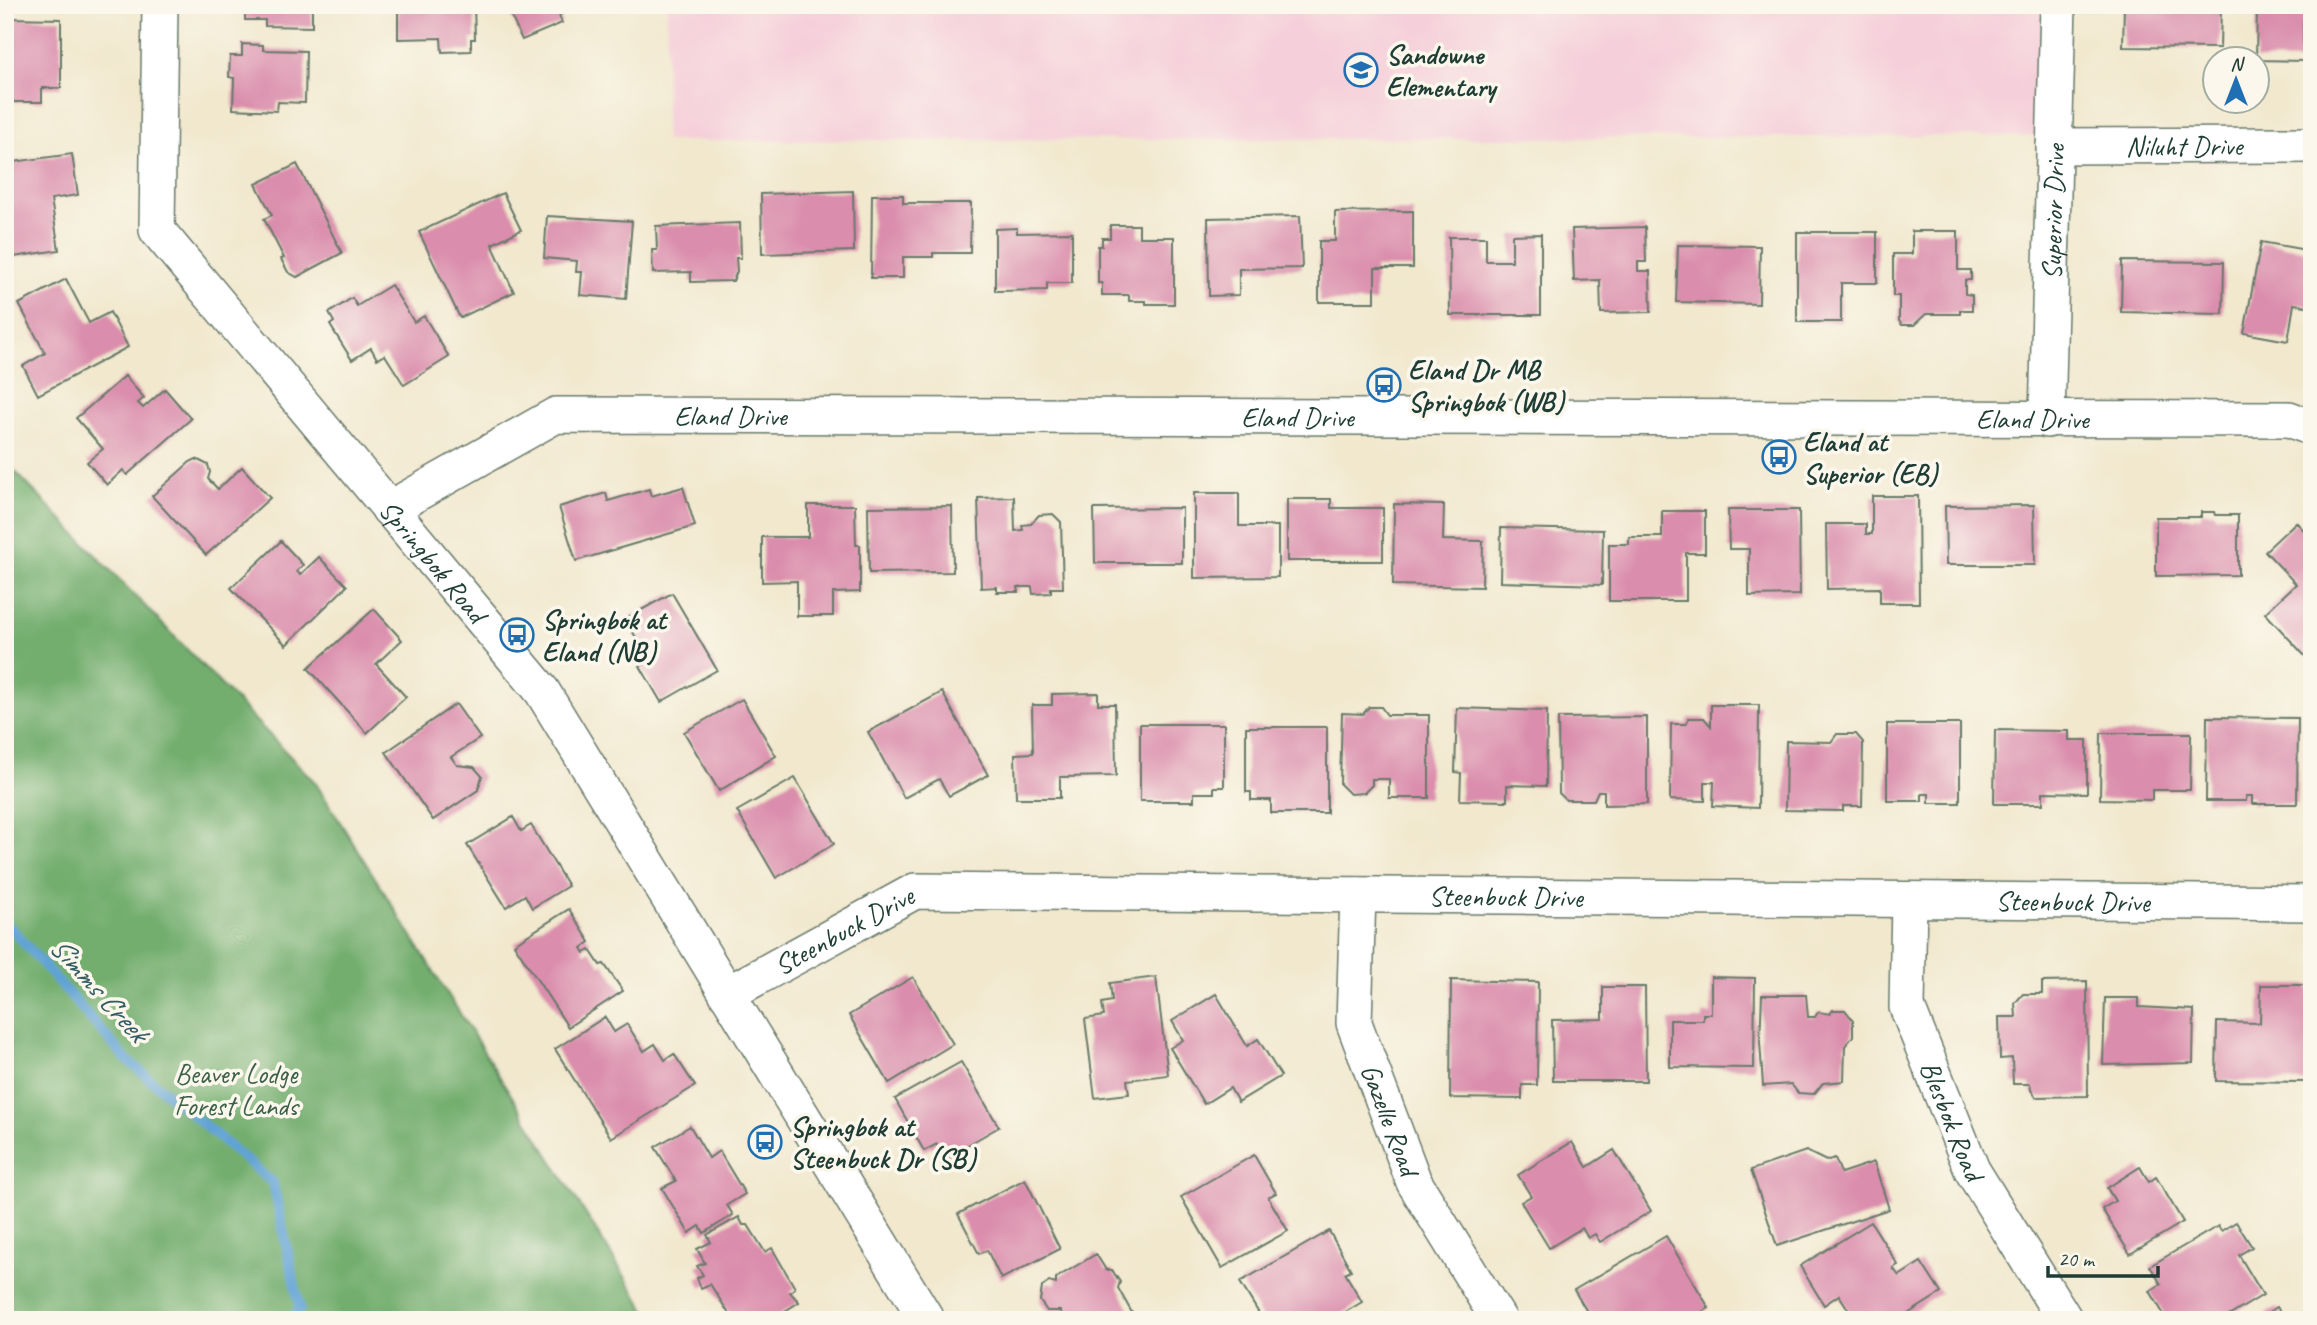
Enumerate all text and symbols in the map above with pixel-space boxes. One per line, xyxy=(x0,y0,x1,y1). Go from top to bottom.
place label: Sandowne Elementary xyxy=(1386,37,1499,104)
north arrow xyxy=(2202,46,2272,116)
school or university icon: Sandowne Elementary xyxy=(1342,51,1380,89)
text: N xyxy=(2230,52,2245,76)
street label: Niluht Drive xyxy=(2126,128,2244,164)
street label: Superior Drive xyxy=(2034,142,2072,280)
place label: Eland Dr MB Springbok (WB) xyxy=(1408,352,1566,419)
bus stop icon: Eland Dr MB Springbok (WB) xyxy=(1365,366,1403,404)
street label: Eland Drive xyxy=(674,398,788,434)
street label: Eland Drive xyxy=(1241,400,1355,435)
street label: Eland Drive xyxy=(1976,401,2090,437)
place label: Eland at Superior (EB) xyxy=(1803,424,1939,491)
bus stop icon: Eland at Superior (EB) xyxy=(1760,438,1798,476)
street label: Springbok Road xyxy=(372,493,497,633)
place label: Springbok at Eland (NB) xyxy=(542,602,669,669)
bus stop icon: Springbok at Eland (NB) xyxy=(498,616,536,654)
street label: Steenbuck Drive xyxy=(768,877,921,983)
street label: Steenbuck Drive xyxy=(1428,878,1585,915)
street label: Steenbuck Drive xyxy=(1995,883,2152,920)
water label: Simms Creek xyxy=(42,928,160,1053)
park label: Beaver Lodge Forest Lands xyxy=(174,1056,300,1123)
street label: Blesbok Road xyxy=(1912,1056,1993,1191)
street label: Gazelle Road xyxy=(1353,1059,1428,1184)
place label: Springbok at Steenbuck Dr (SB) xyxy=(790,1109,977,1176)
bus stop icon: Springbok at Steenbuck Dr (SB) xyxy=(746,1123,784,1161)
scale bar xyxy=(2048,1234,2158,1278)
text: 20 m xyxy=(2058,1246,2096,1272)

